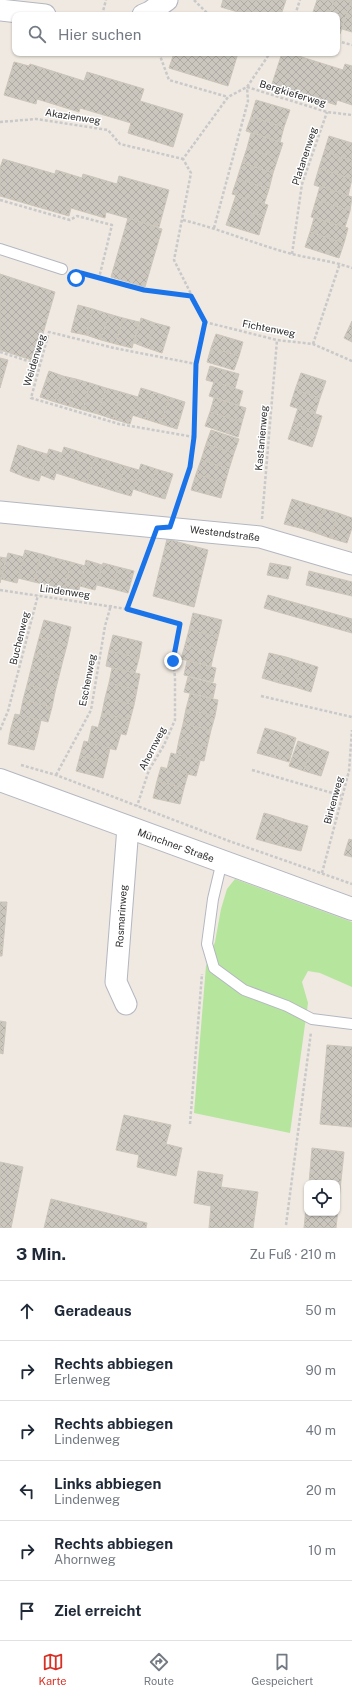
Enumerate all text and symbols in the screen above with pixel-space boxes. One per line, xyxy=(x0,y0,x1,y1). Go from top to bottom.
search box xyxy=(12,12,340,56)
icon: search xyxy=(26,23,48,45)
text: Hier suchen xyxy=(58,26,141,43)
street label: Bergkieferweg xyxy=(258,77,328,109)
street label: Akazienweg xyxy=(44,106,102,126)
street label: Platanenweg xyxy=(289,125,319,187)
route start xyxy=(67,269,85,287)
street label: Fichtenweg xyxy=(241,317,297,339)
street label: Weidenweg xyxy=(20,332,48,388)
street label: Kastanienweg xyxy=(252,405,270,471)
street label: Westendstraße xyxy=(189,523,261,543)
street label: Lindenweg xyxy=(39,582,91,600)
street label: Buchenweg xyxy=(7,610,31,666)
route end xyxy=(164,652,182,670)
street label: Eschenweg xyxy=(76,653,98,707)
street label: Ahornweg xyxy=(136,724,168,772)
street label: Birkenweg xyxy=(321,775,345,825)
street label: Münchner Straße xyxy=(136,826,216,865)
street label: Rosmarinweg xyxy=(113,884,129,948)
map controls xyxy=(304,1180,340,1216)
button: locate xyxy=(304,1180,340,1216)
text: 3 Min. xyxy=(16,1244,66,1264)
text: Zu Fuß · 210 m xyxy=(250,1247,336,1262)
icon: ahead xyxy=(16,1300,38,1322)
text: Geradeaus xyxy=(54,1302,132,1319)
text: 50 m xyxy=(305,1303,336,1318)
text: Rechts abbiegen xyxy=(54,1355,173,1372)
icon: right xyxy=(16,1360,38,1382)
text: 90 m xyxy=(306,1363,336,1378)
text: Erlenweg xyxy=(54,1372,111,1387)
text: Rechts abbiegen xyxy=(54,1415,173,1432)
icon: right xyxy=(16,1420,38,1442)
text: 40 m xyxy=(305,1423,336,1438)
text: Lindenweg xyxy=(54,1432,120,1447)
text: Links abbiegen xyxy=(54,1475,161,1492)
icon: left xyxy=(16,1480,38,1502)
text: 20 m xyxy=(306,1483,336,1498)
text: Lindenweg xyxy=(54,1492,120,1507)
text: Rechts abbiegen xyxy=(54,1535,173,1552)
icon: right xyxy=(16,1540,38,1562)
text: 10 m xyxy=(308,1543,336,1558)
text: Ahornweg xyxy=(54,1552,116,1567)
icon: arrive xyxy=(16,1600,38,1622)
text: Ziel erreicht xyxy=(54,1602,141,1619)
tab: Karte xyxy=(39,1651,67,1687)
tab: Route xyxy=(144,1651,174,1687)
tab: Gespeichert xyxy=(251,1651,313,1687)

